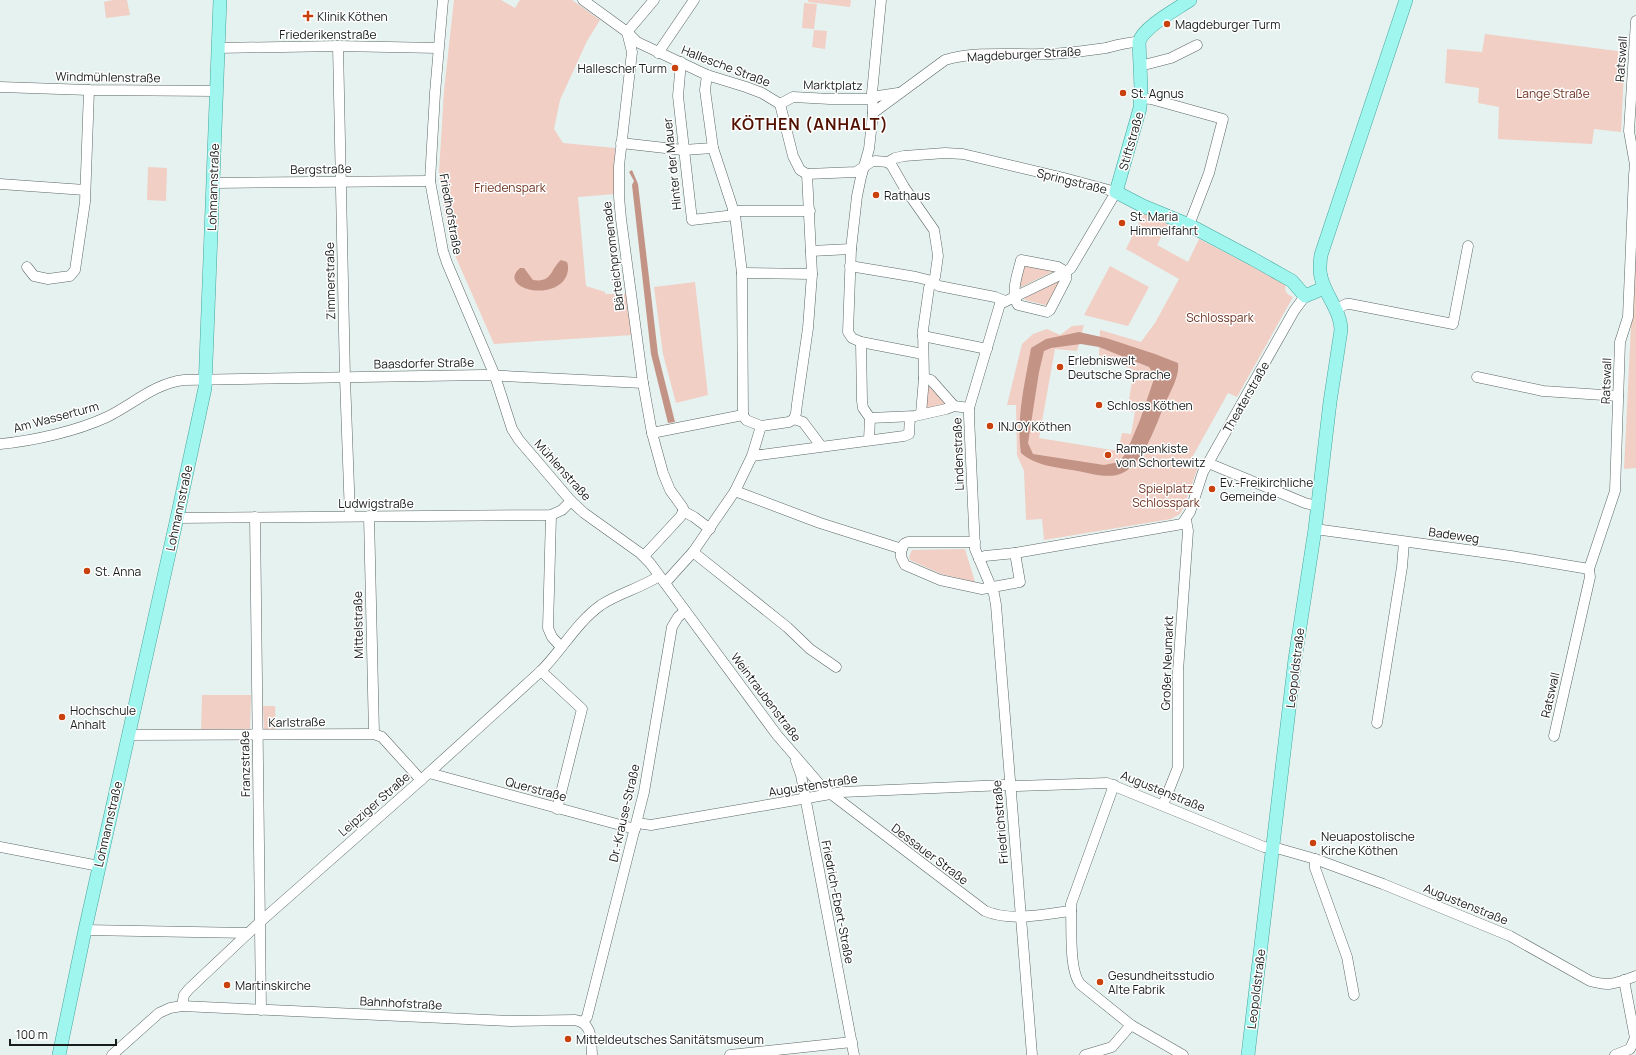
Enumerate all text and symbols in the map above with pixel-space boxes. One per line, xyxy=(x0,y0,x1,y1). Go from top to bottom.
place label: Klinik Köthen xyxy=(317,8,388,25)
marker: Klinik Köthen xyxy=(302,10,314,22)
place label: Magdeburger Turm xyxy=(1175,16,1280,33)
marker: Magdeburger Turm xyxy=(1162,19,1172,29)
street label: Friederikenstraße xyxy=(279,26,377,43)
street label: Ratswall xyxy=(1611,35,1631,83)
street label: Hallesche Straße xyxy=(679,41,773,91)
street label: Magdeburger Straße xyxy=(966,43,1082,65)
place label: Hallescher Turm xyxy=(578,60,667,77)
marker: Hallescher Turm xyxy=(670,63,680,73)
street label: Windmühlenstraße xyxy=(55,68,161,86)
street label: Marktplatz xyxy=(803,76,863,94)
place label: St. Agnus xyxy=(1131,85,1184,102)
park label: Lange Straße xyxy=(1516,85,1590,102)
marker: St. Agnus xyxy=(1118,88,1128,98)
street label: Stiftstraße xyxy=(1115,110,1147,172)
district label: KÖTHEN (ANHALT) xyxy=(731,113,889,135)
street label: Hinter der Mauer xyxy=(659,116,685,211)
street label: Lohmannstraße xyxy=(203,143,223,231)
street label: Bergstraße xyxy=(290,160,352,178)
street label: Springstraße xyxy=(1035,164,1109,198)
street label: Friedhofstraße xyxy=(436,172,466,256)
park label: Friedenspark xyxy=(474,179,547,196)
place label: Rathaus xyxy=(884,187,930,204)
marker: Rathaus xyxy=(871,190,881,200)
street label: Bärteichpromenade xyxy=(598,200,628,312)
place label: St. Maria Himmelfahrt xyxy=(1130,208,1198,239)
marker: St. Maria Himmelfahrt xyxy=(1117,218,1127,228)
street label: Zimmerstraße xyxy=(321,242,339,320)
park label: Schlosspark xyxy=(1186,309,1255,326)
place label: Erlebniswelt Deutsche Sprache xyxy=(1068,352,1171,383)
street label: Baasdorfer Straße xyxy=(374,354,474,372)
street label: Theaterstraße xyxy=(1219,358,1273,436)
street label: Ratswall xyxy=(1597,358,1615,404)
marker: Erlebniswelt Deutsche Sprache xyxy=(1055,362,1065,372)
street label: Am Wasserturm xyxy=(11,397,101,437)
place label: Schloss Köthen xyxy=(1107,397,1193,414)
marker: Schloss Köthen xyxy=(1094,400,1104,410)
street label: Lindenstraße xyxy=(948,417,968,491)
place label: INJOY Köthen xyxy=(998,418,1071,435)
marker: INJOY Köthen xyxy=(985,421,995,431)
street label: Mühlenstraße xyxy=(531,436,595,504)
place label: Rampenkiste von Schortewitz xyxy=(1116,440,1206,471)
marker: Rampenkiste von Schortewitz xyxy=(1103,450,1113,460)
street label: Lohmannstraße xyxy=(162,463,196,553)
place label: Ev.-Freikirchliche Gemeinde xyxy=(1220,474,1313,505)
park label: Spielplatz Schlosspark xyxy=(1132,480,1201,511)
marker: Ev.-Freikirchliche Gemeinde xyxy=(1207,484,1217,494)
street label: Ludwigstraße xyxy=(338,495,414,512)
street label: Badeweg xyxy=(1428,523,1480,547)
place label: St. Anna xyxy=(95,563,141,580)
marker: St. Anna xyxy=(82,566,92,576)
street label: Mittelstraße xyxy=(349,591,367,659)
street label: Großer Neumarkt xyxy=(1157,615,1177,711)
street label: Leopoldstraße xyxy=(1282,627,1308,709)
street label: Weintraubenstraße xyxy=(727,649,805,745)
street label: Ratswall xyxy=(1537,671,1563,719)
place label: Hochschule Anhalt xyxy=(70,702,136,733)
marker: Hochschule Anhalt xyxy=(57,712,67,722)
street label: Karlstraße xyxy=(268,713,326,731)
street label: Franzstraße xyxy=(236,731,254,797)
street label: Dr.-Krause-Straße xyxy=(604,762,644,864)
street label: Augustenstraße xyxy=(1118,766,1208,816)
street label: Leipziger Straße xyxy=(334,768,414,840)
street label: Augustenstraße xyxy=(767,770,859,800)
street label: Querstraße xyxy=(503,773,569,805)
street label: Lohmannstraße xyxy=(90,779,126,869)
street label: Friedrichstraße xyxy=(988,779,1012,865)
street label: Dessauer Straße xyxy=(888,819,972,889)
place label: Neuapostolische Kirche Köthen xyxy=(1321,828,1415,859)
marker: Neuapostolische Kirche Köthen xyxy=(1308,838,1318,848)
street label: Friedrich-Ebert-Straße xyxy=(818,839,858,965)
street label: Augustenstraße xyxy=(1421,879,1511,929)
street label: Leopoldstraße xyxy=(1243,948,1269,1030)
place label: Gesundheitsstudio Alte Fabrik xyxy=(1108,967,1214,998)
place label: Martinskirche xyxy=(235,977,311,994)
marker: Gesundheitsstudio Alte Fabrik xyxy=(1095,977,1105,987)
marker: Martinskirche xyxy=(222,980,232,990)
street label: Bahnhofstraße xyxy=(359,992,443,1014)
scale bar xyxy=(10,1021,116,1047)
text: 100 m xyxy=(16,1026,48,1043)
place label: Mitteldeutsches Sanitätsmuseum xyxy=(576,1031,764,1048)
marker: Mitteldeutsches Sanitätsmuseum xyxy=(563,1034,573,1044)

